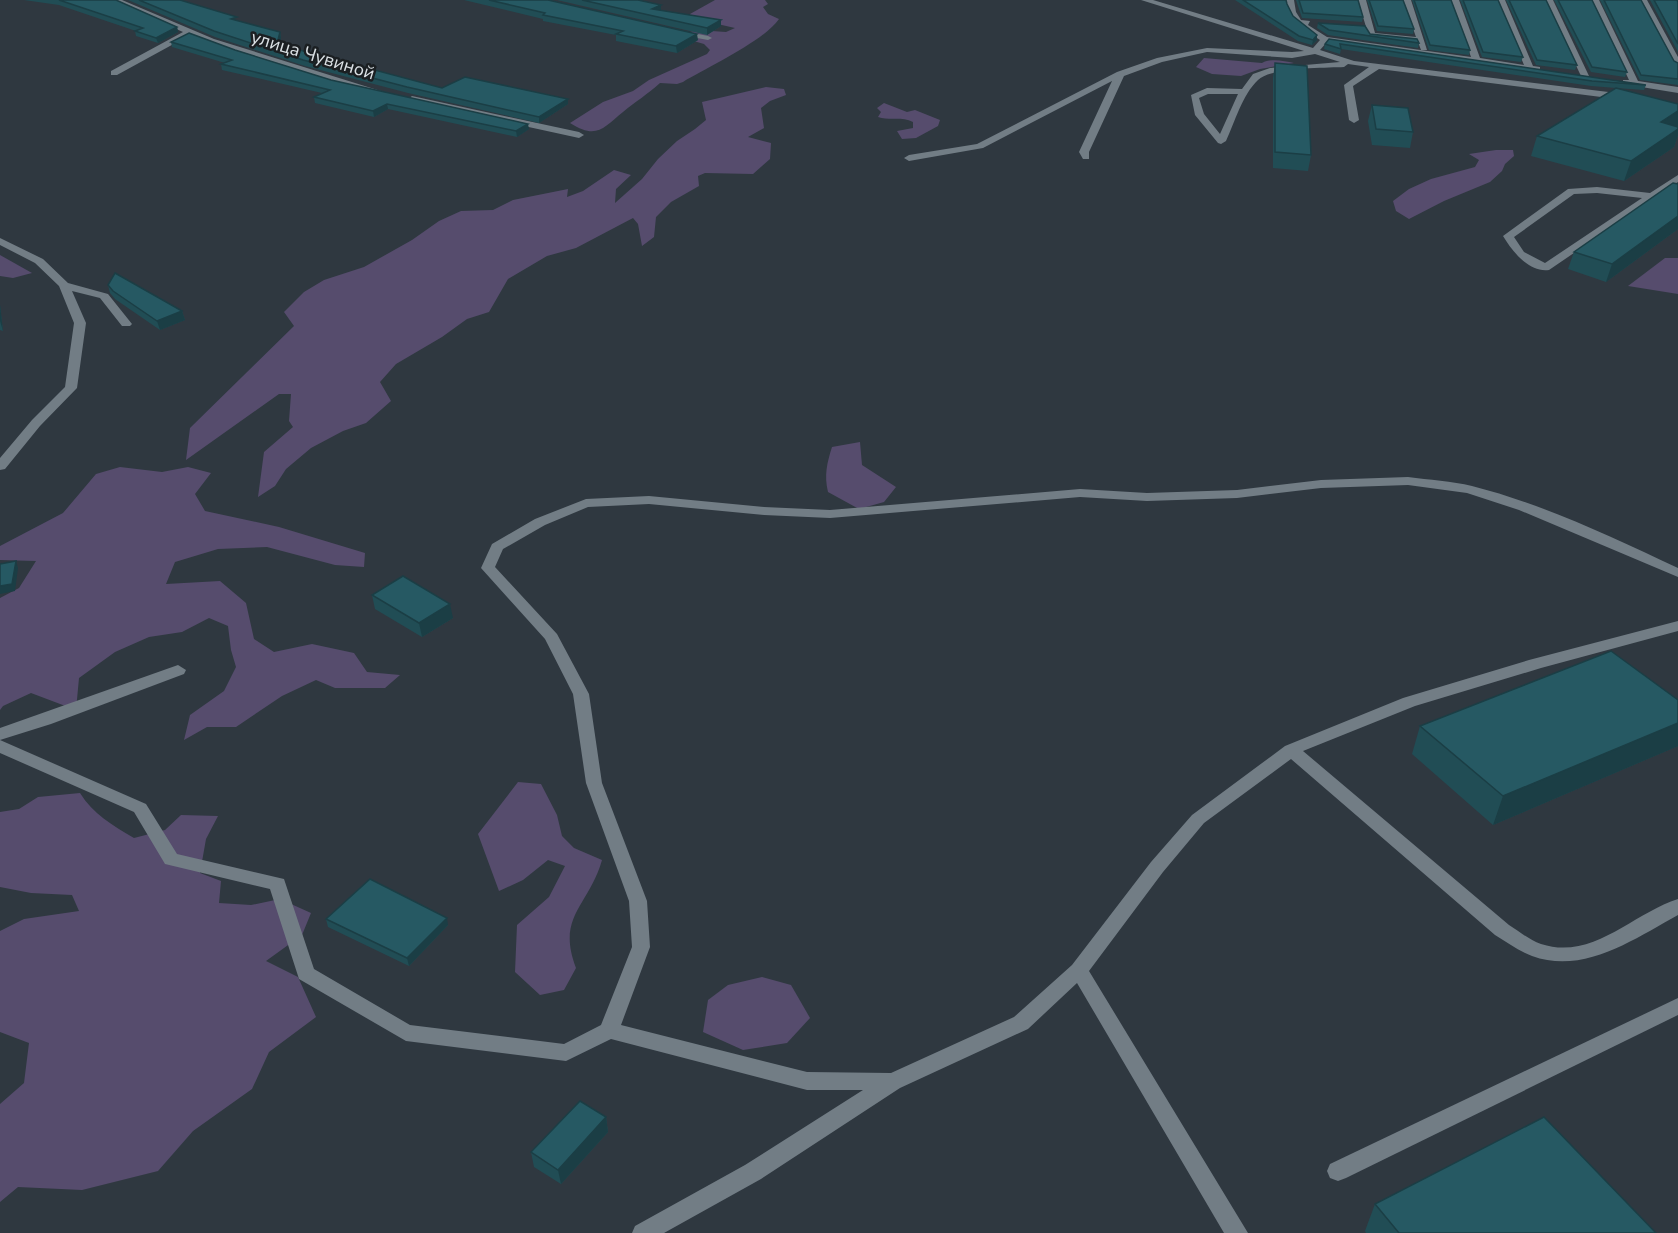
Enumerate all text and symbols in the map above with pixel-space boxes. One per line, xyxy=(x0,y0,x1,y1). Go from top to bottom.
street label: улица Чувиной xyxy=(248,25,378,85)

